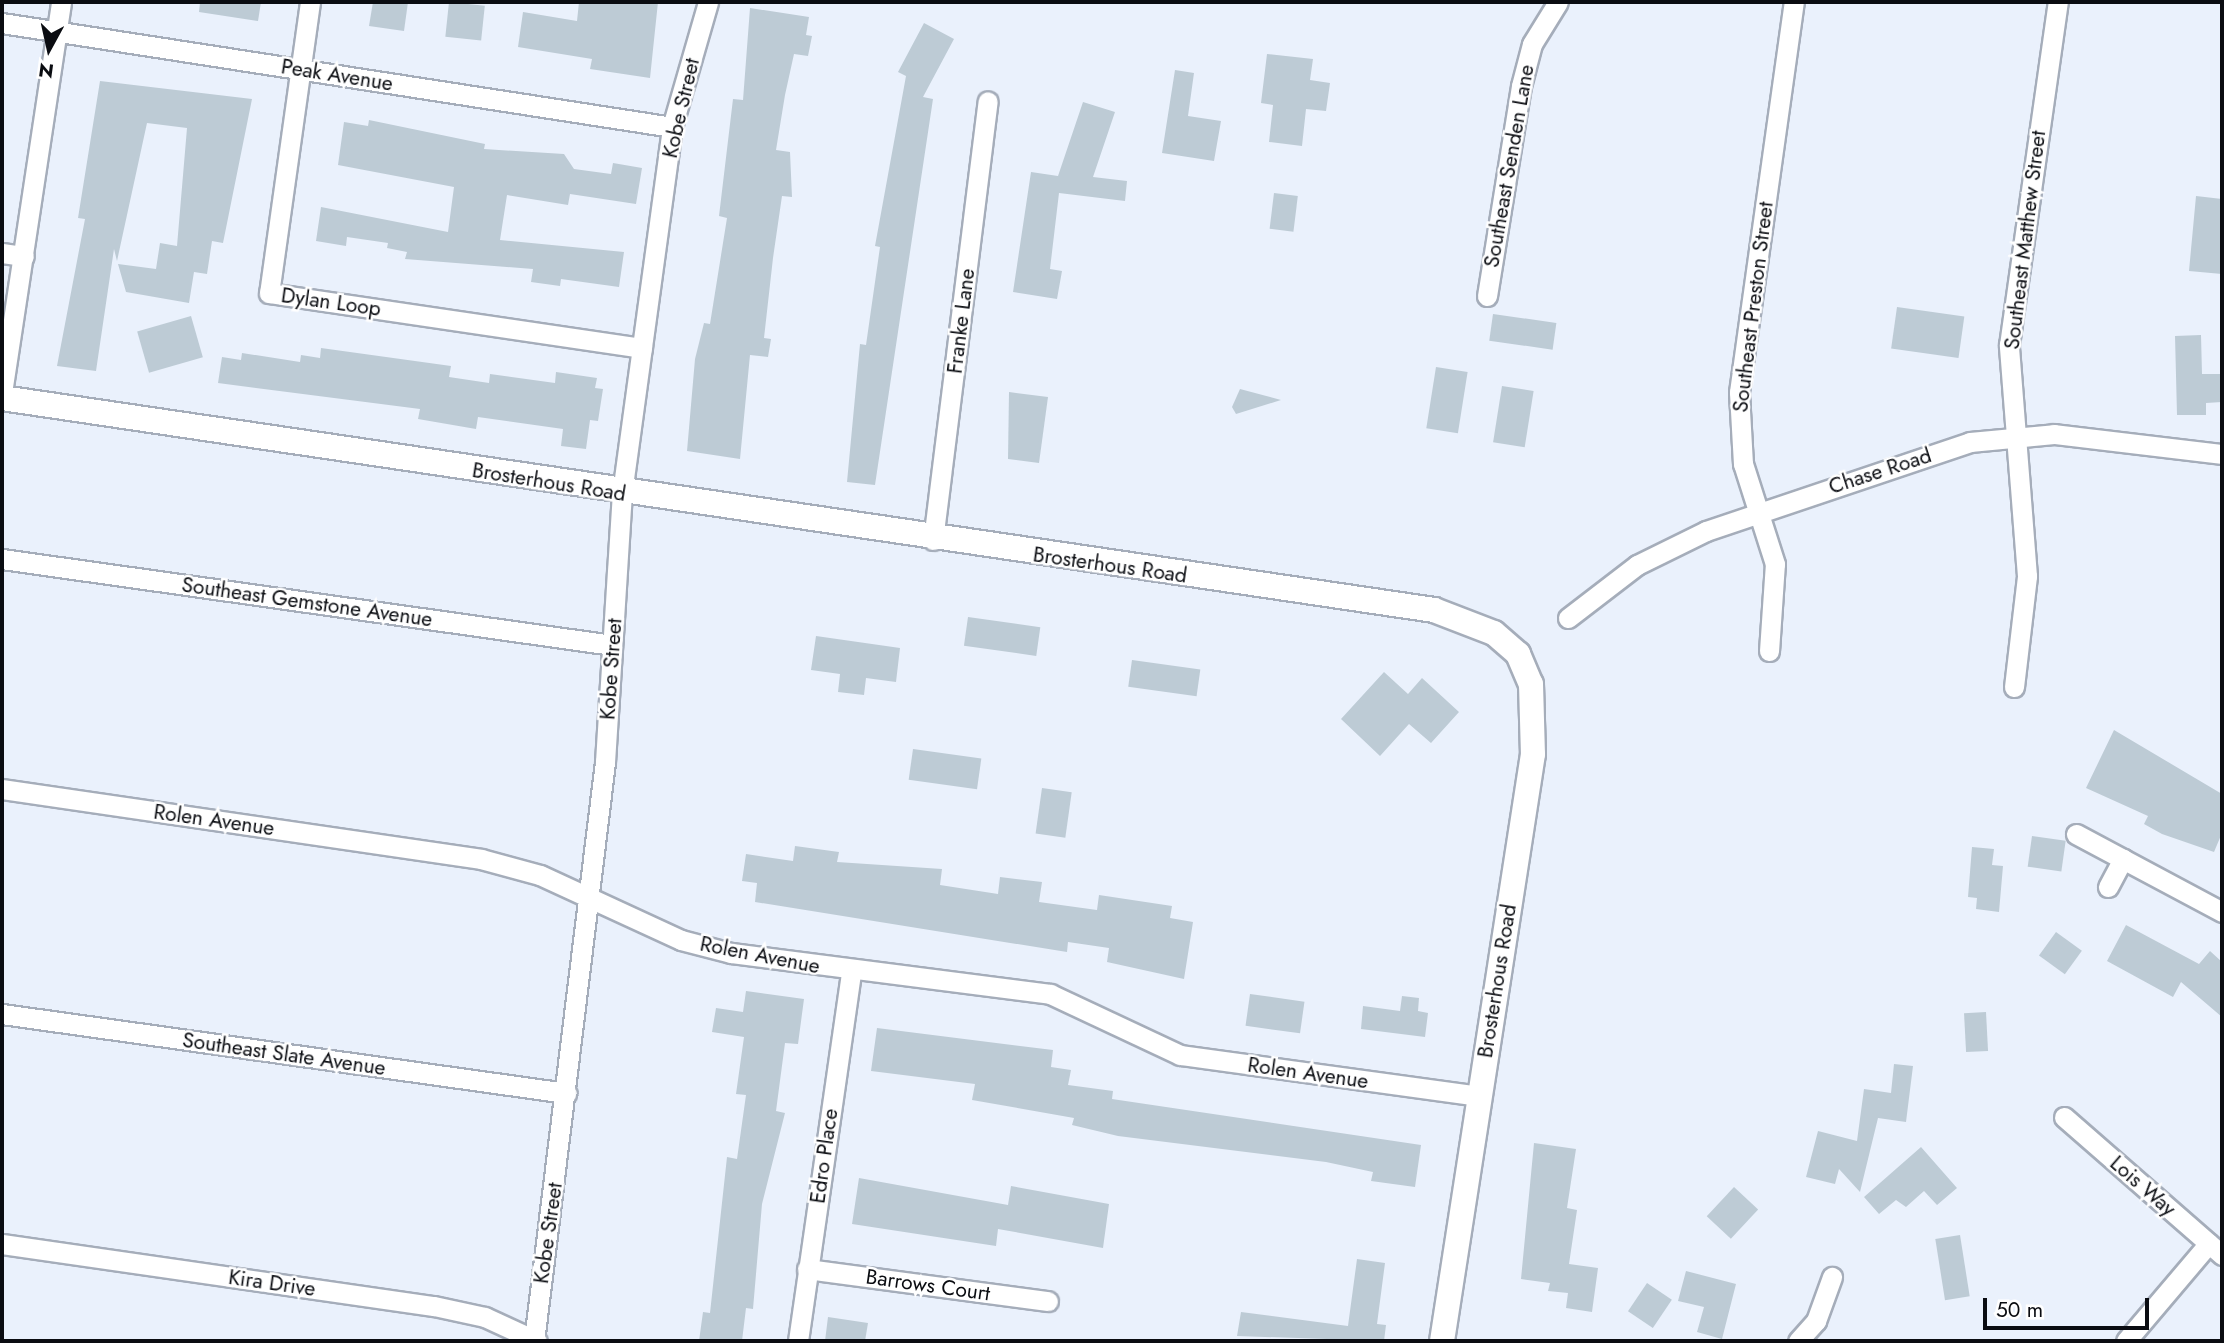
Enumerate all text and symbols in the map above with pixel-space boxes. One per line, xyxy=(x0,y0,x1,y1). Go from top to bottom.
north arrow xyxy=(14,14,84,84)
street label: Peak Avenue xyxy=(279,54,395,96)
text: N xyxy=(37,56,55,85)
street label: Kobe Street xyxy=(657,56,705,160)
street label: Southeast Senden Lane xyxy=(1479,63,1539,269)
street label: Southeast Matthew Street xyxy=(1999,129,2051,351)
street label: Southeast Preston Street xyxy=(1728,200,1778,414)
street label: Franke Lane xyxy=(942,267,980,375)
street label: Dylan Loop xyxy=(280,283,382,321)
street label: Chase Road xyxy=(1826,443,1934,499)
street label: Brosterhous Road xyxy=(470,457,628,507)
street label: Brosterhous Road xyxy=(1031,542,1189,588)
street label: Southeast Gemstone Avenue xyxy=(180,572,434,632)
street label: Kobe Street xyxy=(595,617,627,721)
street label: Rolen Avenue xyxy=(152,799,276,841)
street label: Brosterhous Road xyxy=(1472,902,1522,1060)
street label: Rolen Avenue xyxy=(698,931,822,979)
street label: Southeast Slate Avenue xyxy=(181,1027,387,1081)
street label: Rolen Avenue xyxy=(1246,1052,1370,1094)
street label: Edro Place xyxy=(805,1107,843,1205)
street label: Lois Way xyxy=(2105,1151,2181,1221)
street label: Kobe Street xyxy=(528,1181,568,1285)
street label: Kira Drive xyxy=(227,1264,317,1302)
street label: Barrows Court xyxy=(864,1264,992,1306)
scale bar xyxy=(1986,1284,2152,1328)
text: 50 m xyxy=(1996,1295,2043,1325)

